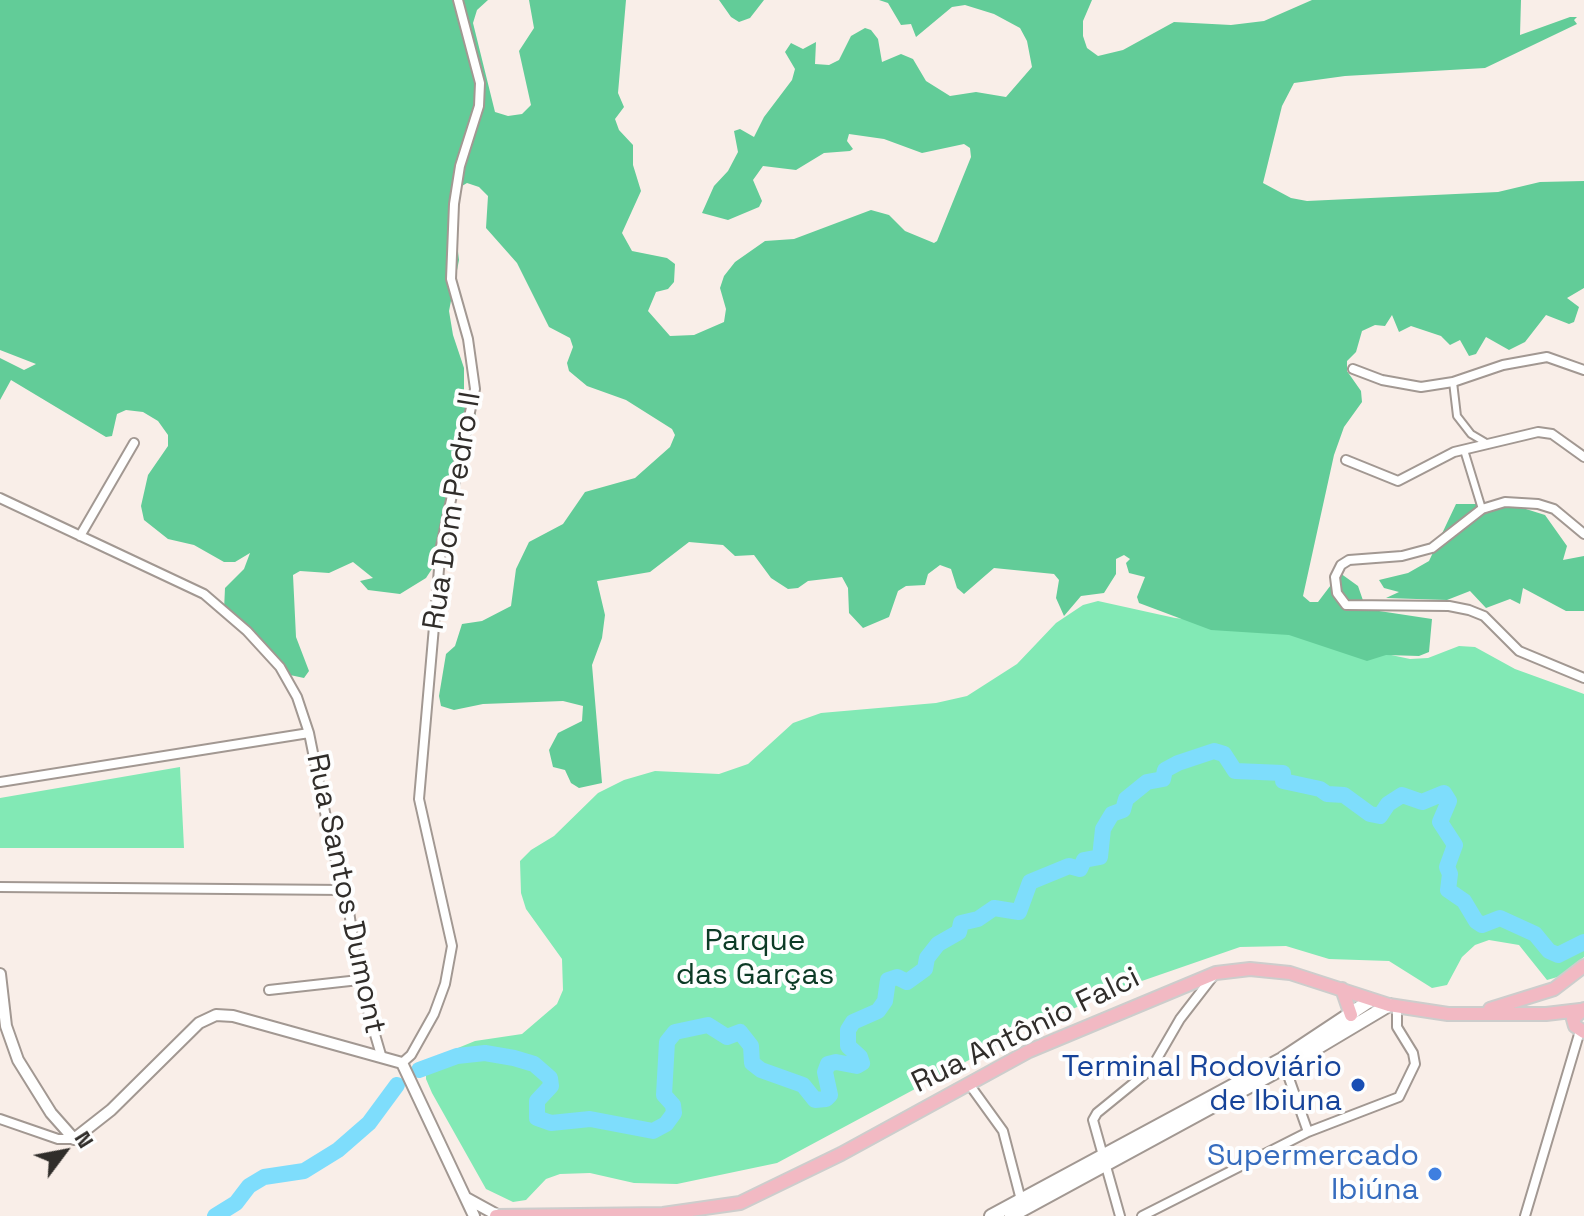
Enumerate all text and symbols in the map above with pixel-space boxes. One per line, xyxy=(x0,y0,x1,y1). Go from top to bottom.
street label: Rua Dom Pedro II xyxy=(416,389,490,633)
street label: Rua Santos Dumont xyxy=(298,751,392,1037)
park label: Parque das Garças xyxy=(676,924,834,994)
street label: Rua Antônio Falci xyxy=(906,960,1146,1102)
place label: Terminal Rodoviário de Ibiuna xyxy=(1062,1050,1342,1120)
marker: Terminal Rodoviário de Ibiuna xyxy=(1349,1076,1367,1094)
north arrow xyxy=(24,1112,104,1192)
text: N xyxy=(69,1126,100,1153)
place label: Supermercado Ibiúna xyxy=(1207,1139,1419,1210)
marker: Supermercado Ibiúna xyxy=(1426,1165,1444,1183)

